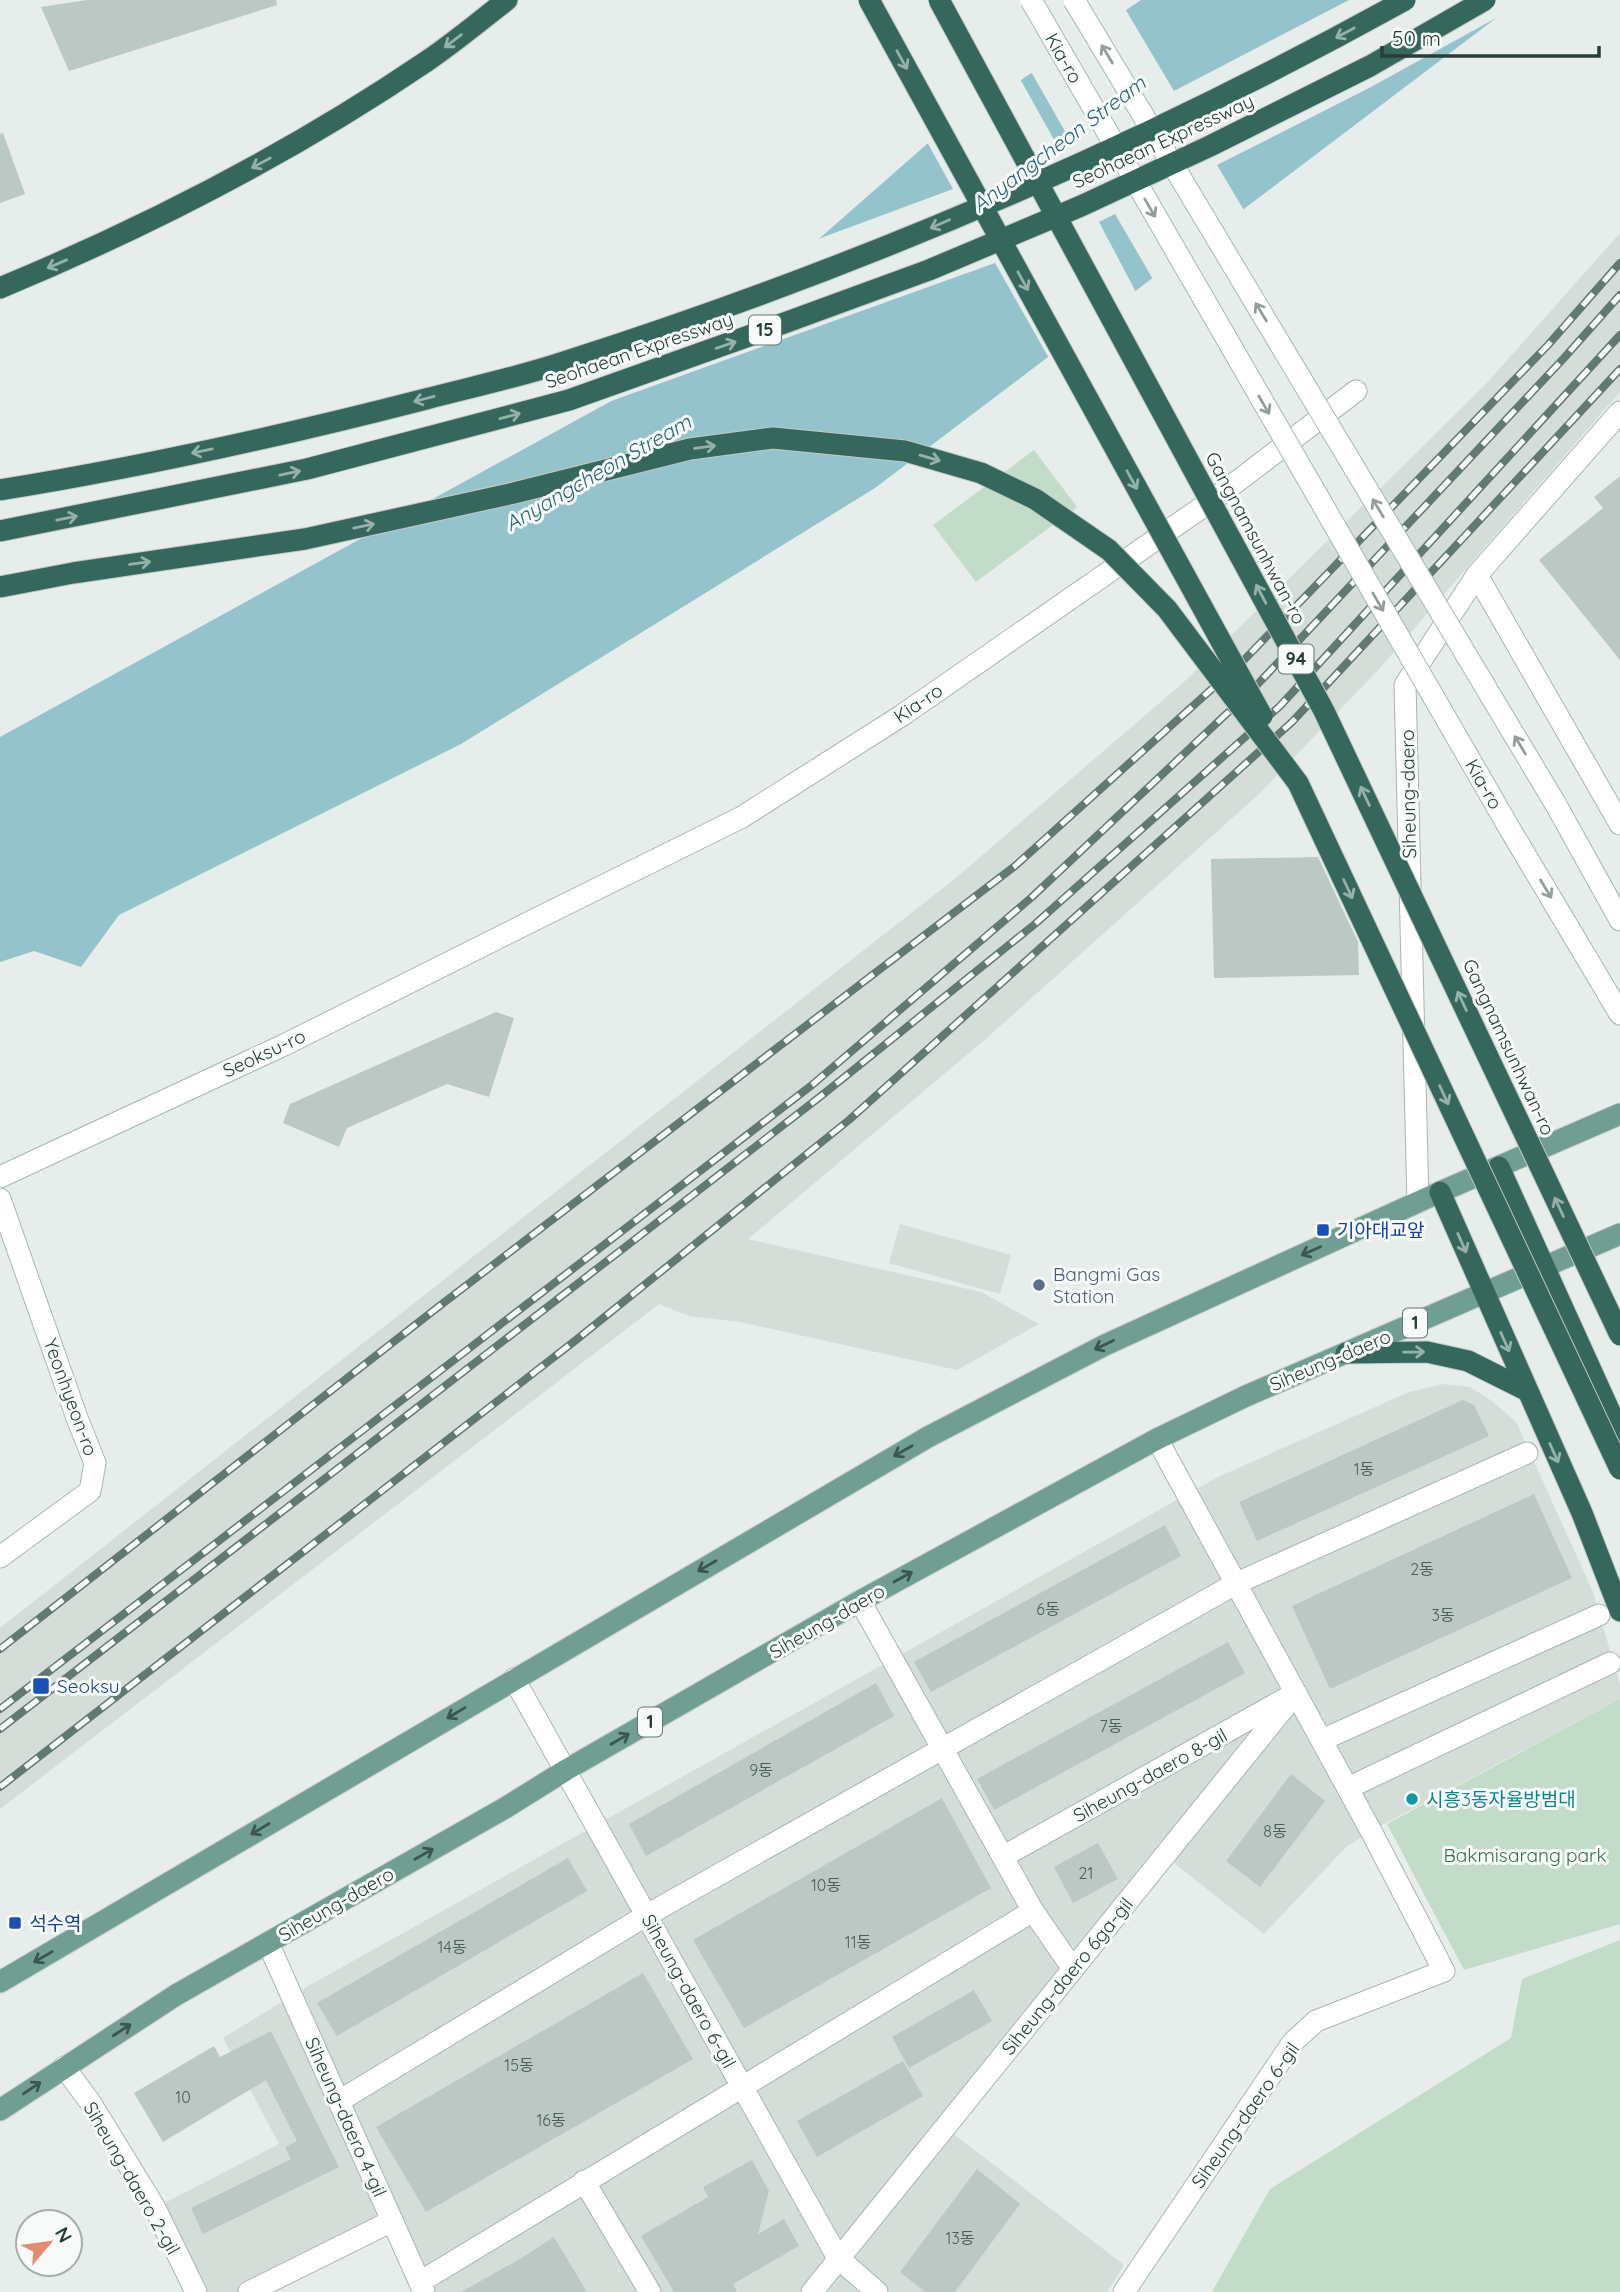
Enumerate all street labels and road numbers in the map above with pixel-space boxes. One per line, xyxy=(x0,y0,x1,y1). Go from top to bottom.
street label: Kia-ro xyxy=(1040,29,1088,87)
street label: Seohaean Expressway xyxy=(1069,88,1257,194)
street label: Seohaean Expressway xyxy=(542,307,736,393)
road number: 15 xyxy=(749,316,781,344)
street label: Gangnamsunhwan-ro xyxy=(1200,448,1312,628)
road number: 94 xyxy=(1278,644,1314,674)
street label: Kia-ro xyxy=(889,678,947,728)
street label: Siheung-daero xyxy=(1395,729,1421,859)
street label: Kia-ro xyxy=(1460,755,1508,813)
street label: Gangnamsunhwan-ro xyxy=(1458,955,1560,1139)
street label: Seoksu-ro xyxy=(219,1023,309,1083)
road number: 1 xyxy=(1403,1308,1427,1338)
street label: Siheung-daero xyxy=(1266,1324,1394,1396)
street label: Yeonhyeon-ro xyxy=(39,1335,103,1459)
street label: Siheung-daero xyxy=(765,1578,889,1664)
road number: 1 xyxy=(638,1708,662,1736)
street label: Siheung-daero 8-gil xyxy=(1069,1723,1231,1827)
street label: Siheung-daero xyxy=(274,1861,398,1947)
street label: Siheung-daero 6ga-gil xyxy=(996,1892,1138,2060)
street label: Siheung-daero 6-gil xyxy=(637,1910,741,2072)
street label: Siheung-daero 4-gil xyxy=(300,2033,392,2201)
street label: Siheung-daero 6-gil xyxy=(1186,2037,1304,2193)
street label: Siheung-daero 2-gil xyxy=(78,2097,186,2259)

